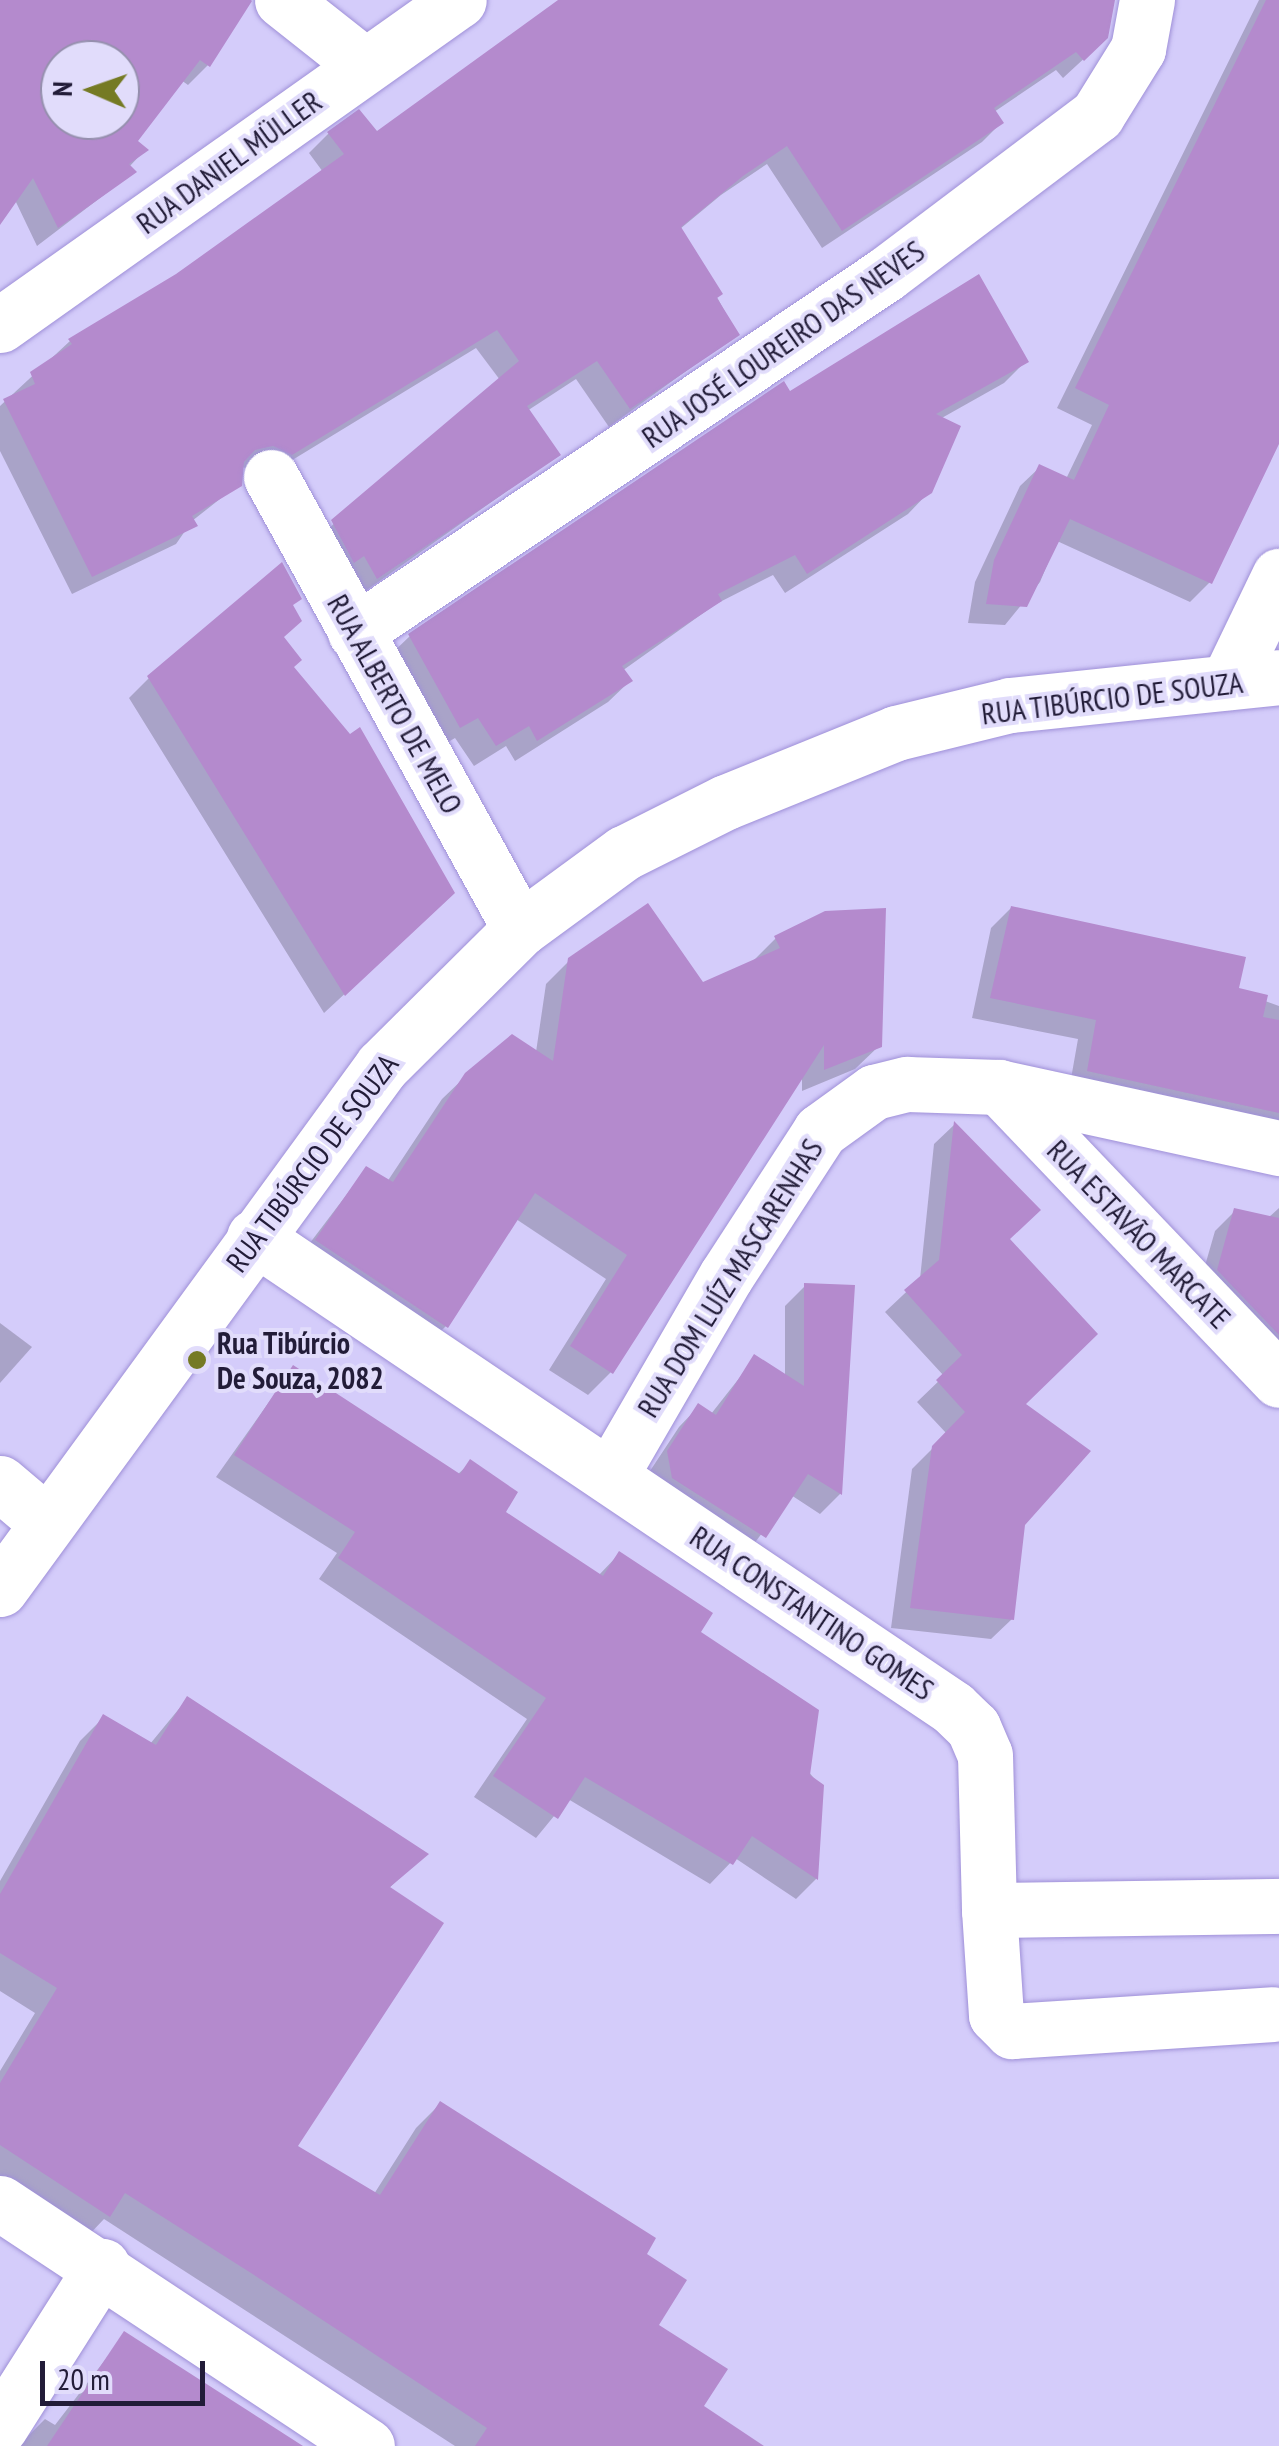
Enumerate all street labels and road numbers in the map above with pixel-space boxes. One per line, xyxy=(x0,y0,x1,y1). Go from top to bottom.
street label: RUA DANIEL MÜLLER xyxy=(129,82,329,242)
street label: RUA JOSÉ LOUREIRO DAS NEVES xyxy=(635,233,931,455)
street label: RUA ALBERTO DE MELO xyxy=(320,587,470,821)
street label: RUA TIBÚRCIO DE SOUZA xyxy=(978,664,1246,732)
street label: RUA TIBÚRCIO DE SOUZA xyxy=(218,1046,406,1280)
street label: RUA DOM LUÍZ MASCARENHAS xyxy=(629,1132,831,1424)
street label: RUA ESTAVÃO MARCATE xyxy=(1040,1132,1238,1336)
street label: RUA CONSTANTINO GOMES xyxy=(683,1518,941,1708)

